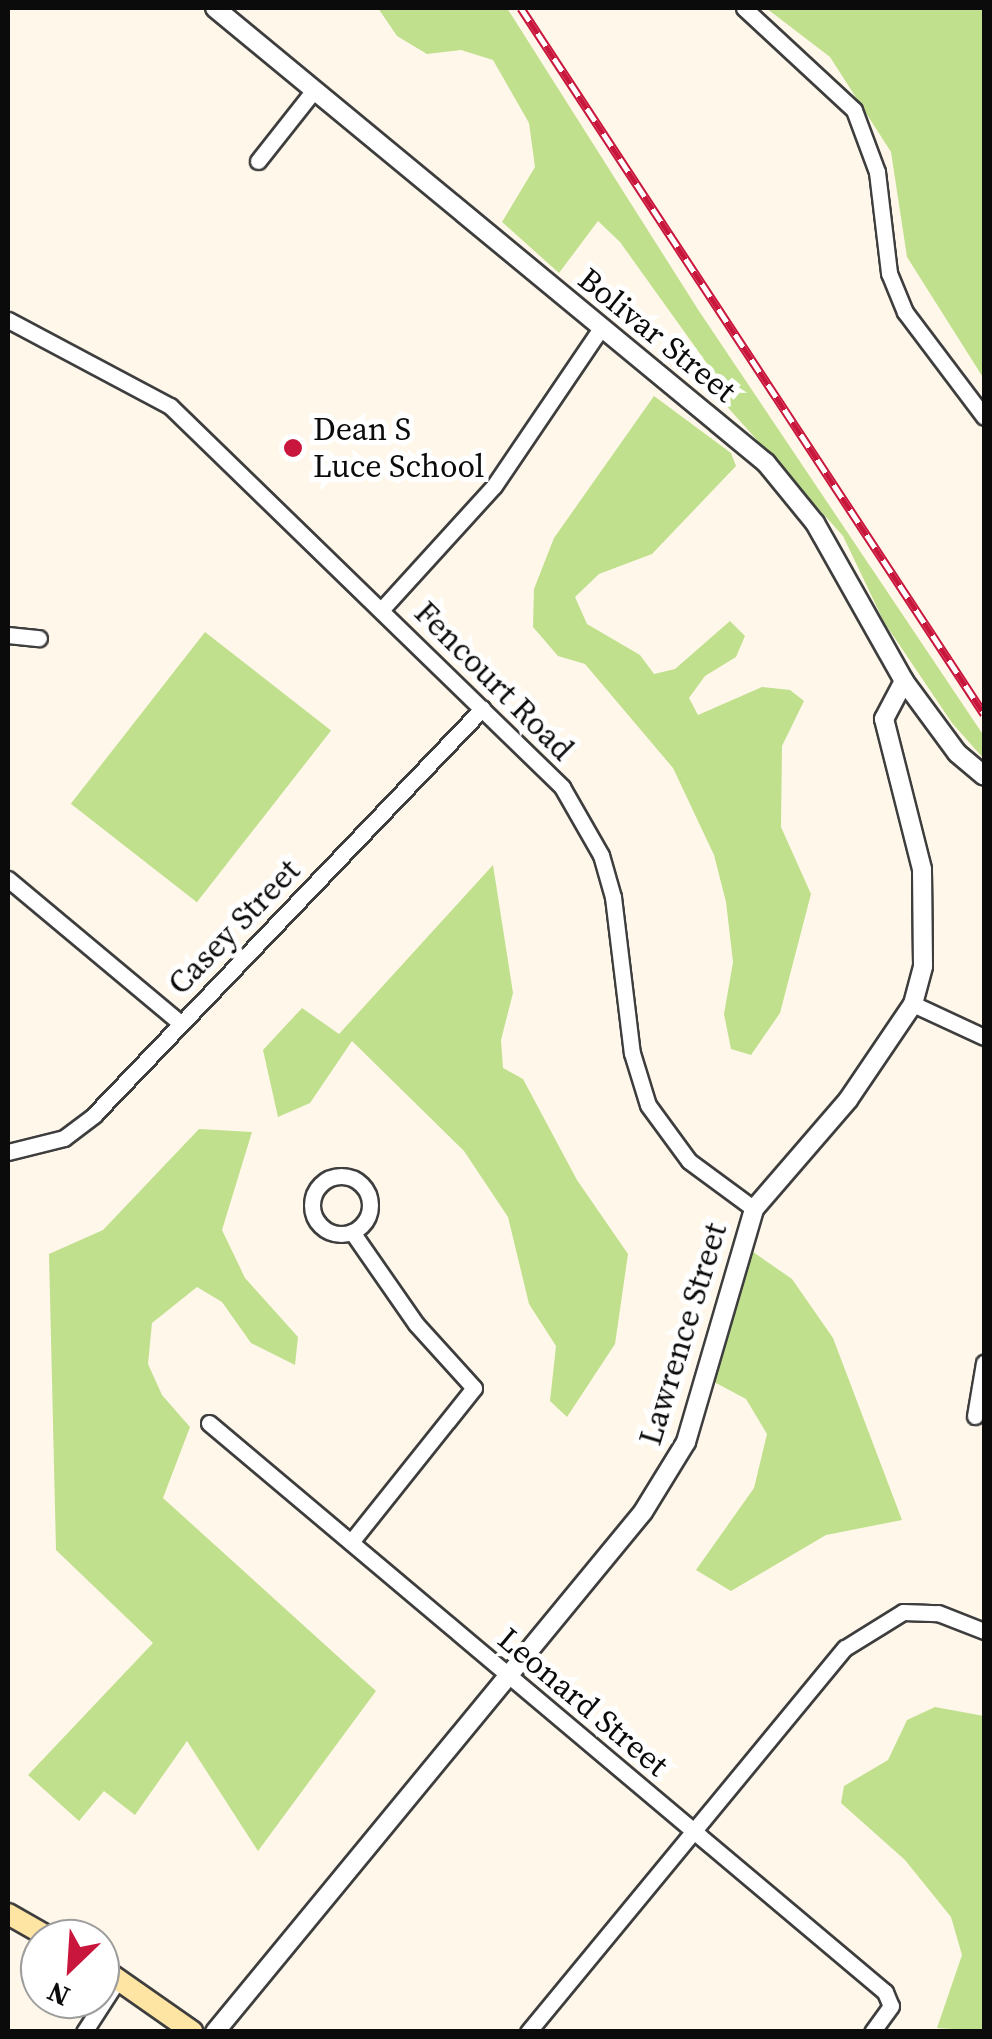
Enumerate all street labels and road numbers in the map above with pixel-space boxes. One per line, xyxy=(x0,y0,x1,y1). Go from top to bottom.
street label: Bolivar Street xyxy=(571,260,743,410)
street label: Fencourt Road xyxy=(407,594,581,768)
street label: Casey Street xyxy=(160,851,308,1003)
street label: Lawrence Street xyxy=(631,1218,735,1450)
street label: Leonard Street xyxy=(490,1620,676,1784)

